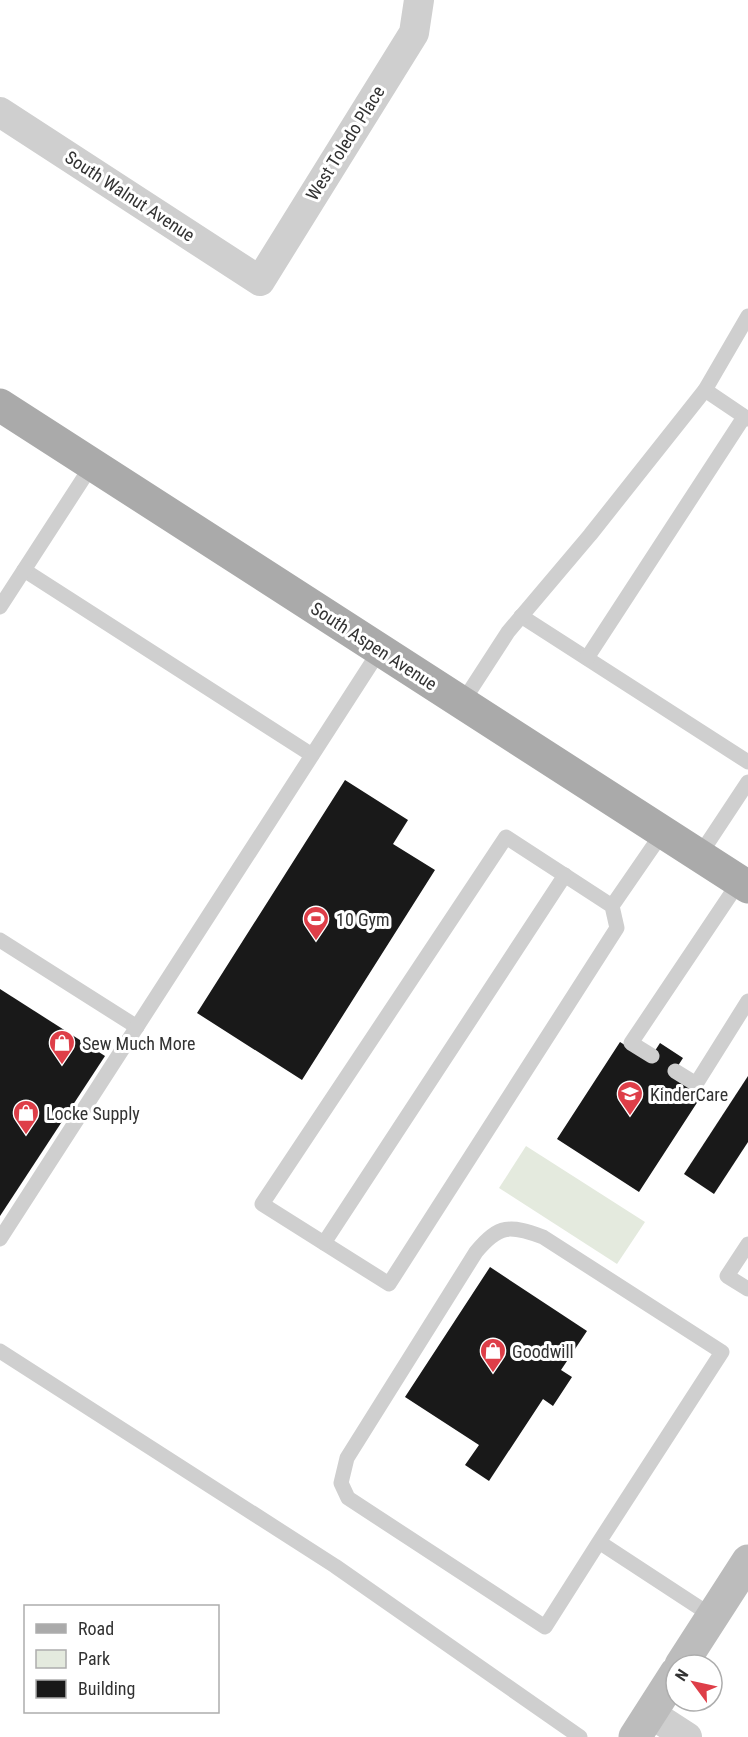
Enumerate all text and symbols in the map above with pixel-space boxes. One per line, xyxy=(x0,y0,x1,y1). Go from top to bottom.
street label: West Toledo Place xyxy=(301,82,389,204)
street label: South Walnut Avenue xyxy=(61,146,199,246)
street label: South Aspen Avenue xyxy=(307,597,441,695)
sports icon: 10 Gym xyxy=(301,904,331,942)
place label: 10 Gym xyxy=(336,909,390,930)
shop icon: Sew Much More xyxy=(47,1028,77,1066)
place label: Sew Much More xyxy=(82,1033,195,1054)
school or university icon: KinderCare xyxy=(615,1079,645,1117)
place label: KinderCare xyxy=(650,1084,728,1105)
shop icon: Locke Supply xyxy=(11,1098,41,1136)
place label: Locke Supply xyxy=(46,1103,140,1124)
shop icon: Goodwill xyxy=(478,1336,508,1374)
place label: Goodwill xyxy=(512,1341,574,1362)
legend xyxy=(24,1605,219,1713)
text: Road xyxy=(78,1618,114,1639)
text: Park xyxy=(78,1648,110,1669)
north arrow xyxy=(664,1653,724,1713)
text: N xyxy=(671,1666,692,1684)
text: Building xyxy=(78,1678,135,1699)

